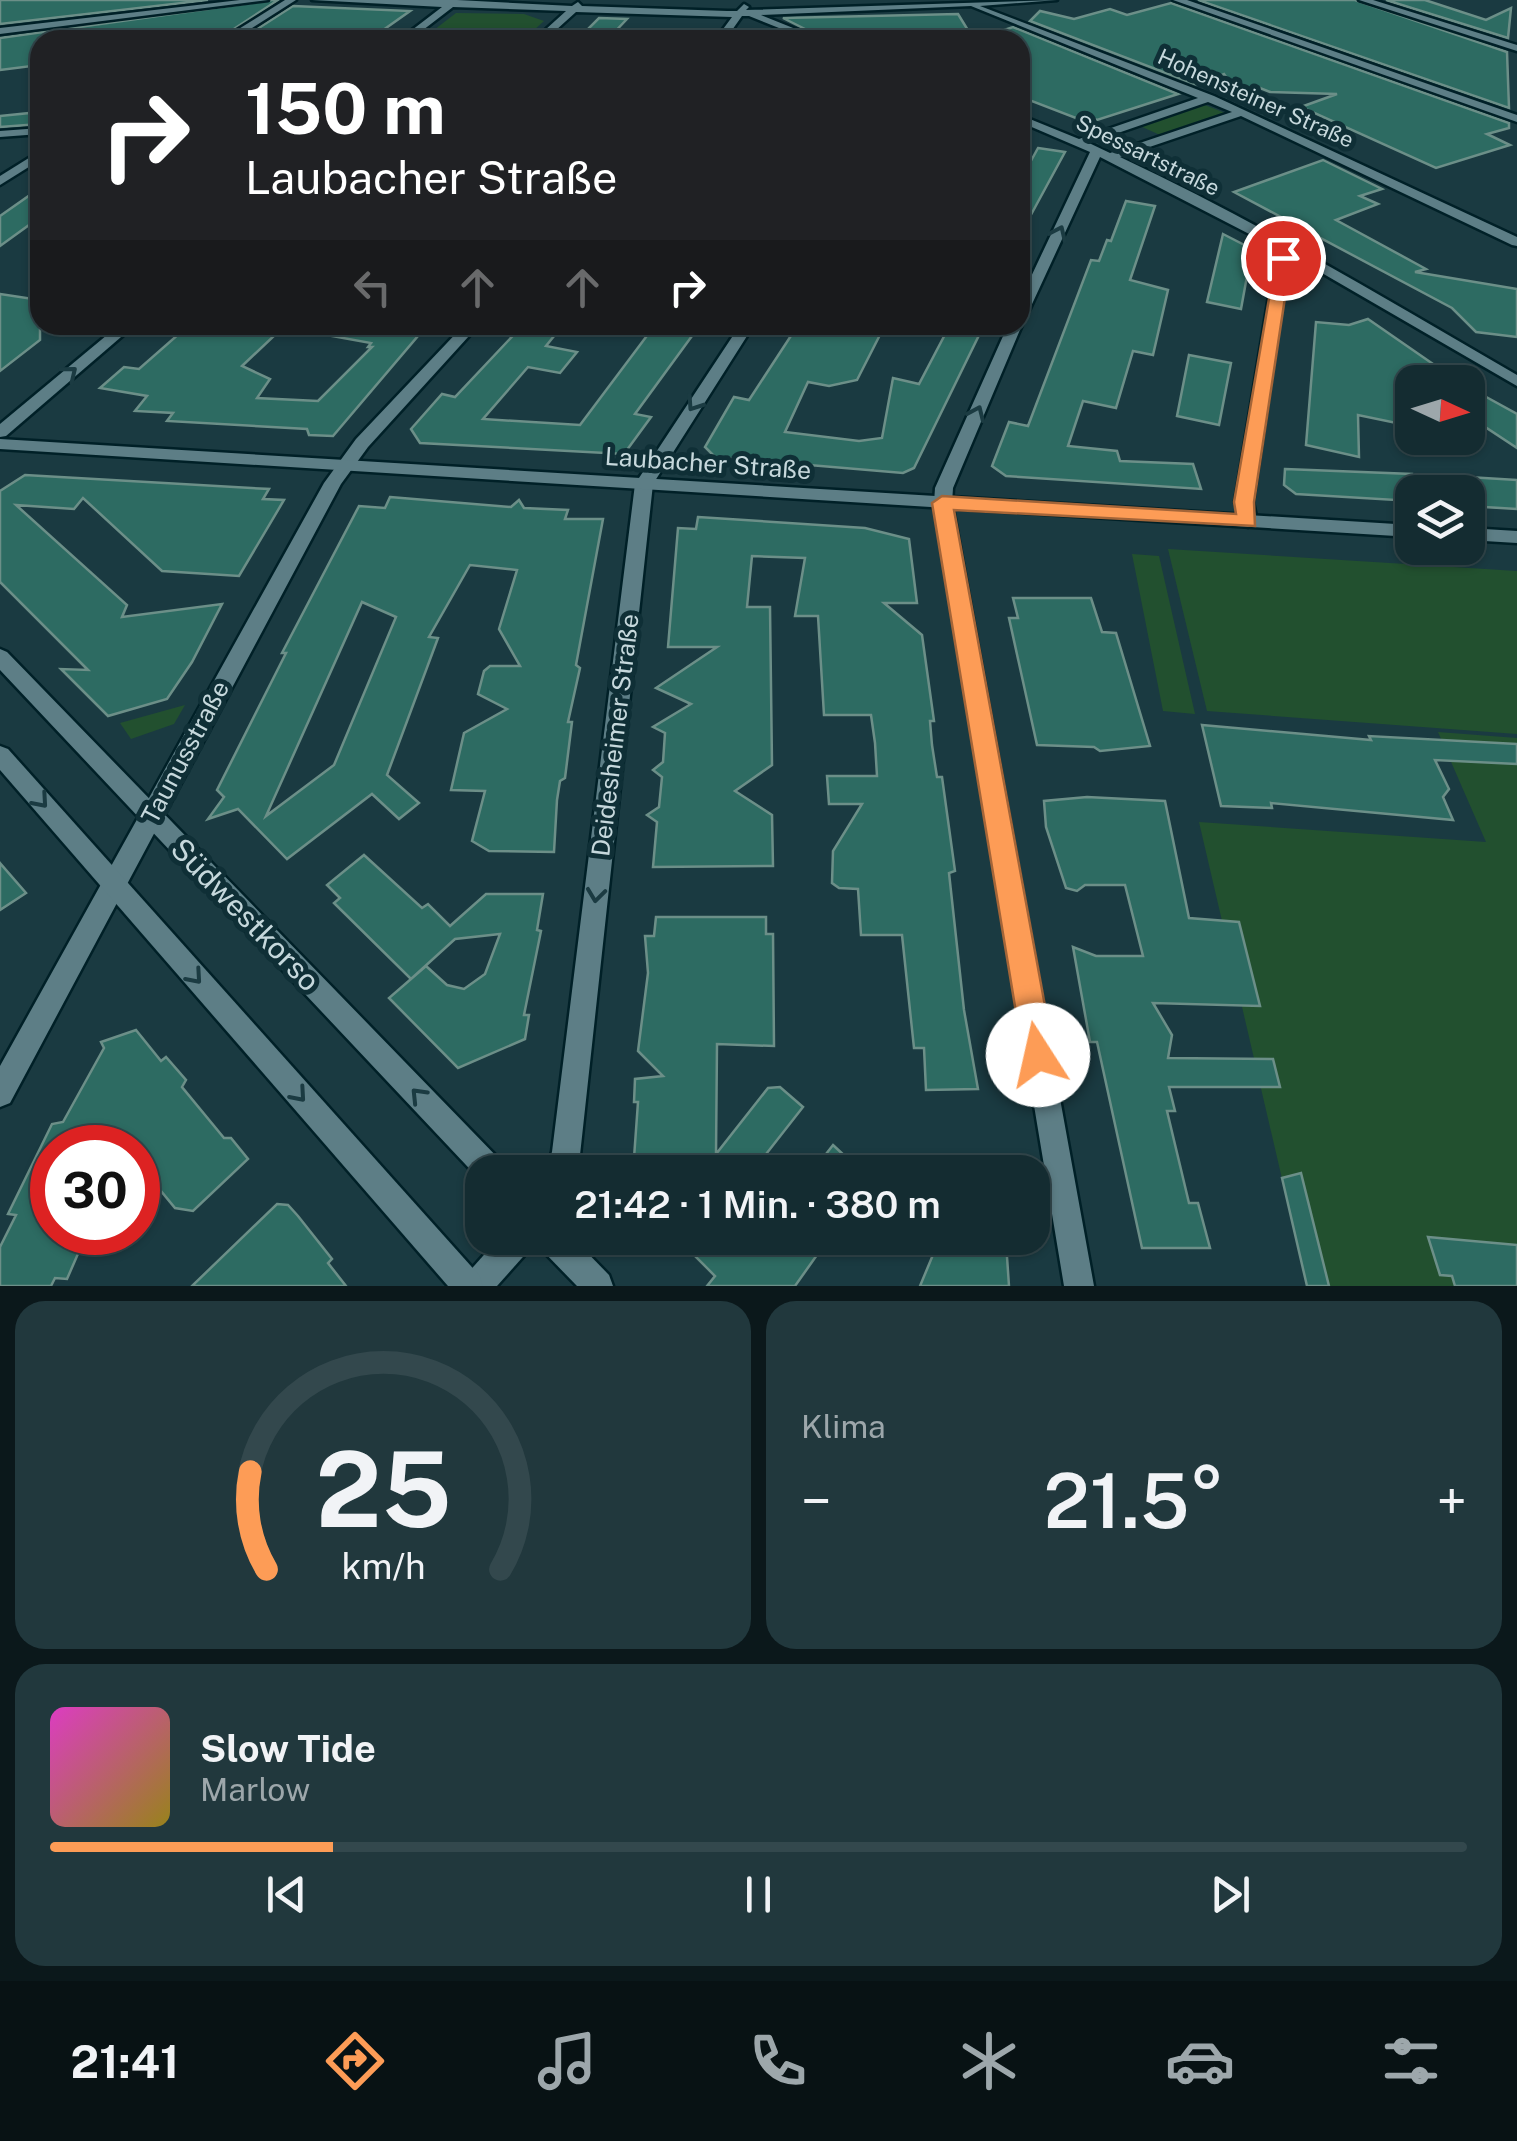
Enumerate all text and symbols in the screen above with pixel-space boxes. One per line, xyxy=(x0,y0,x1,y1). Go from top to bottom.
street label: Hohensteiner Straße xyxy=(1154,43,1358,153)
text: 150 m xyxy=(245,67,446,150)
icon: right xyxy=(80,70,210,200)
street label: Spessartstraße xyxy=(1072,109,1224,201)
text: Laubacher Straße xyxy=(245,151,618,204)
pin xyxy=(1241,216,1326,301)
one-way arrow xyxy=(1047,225,1067,243)
icon: arrive xyxy=(1256,231,1311,286)
icon: left xyxy=(345,260,400,315)
icon: ahead xyxy=(450,260,505,315)
icon: ahead xyxy=(555,260,610,315)
icon: right xyxy=(660,260,715,315)
north arrow xyxy=(1395,365,1485,455)
map controls xyxy=(1395,365,1485,565)
one-way arrow xyxy=(58,367,76,385)
one-way arrow xyxy=(688,392,706,411)
one-way arrow xyxy=(965,405,985,423)
street label: Laubacher Straße xyxy=(604,441,812,485)
button: layers xyxy=(1395,475,1485,565)
street label: Deidesheimer Straße xyxy=(585,612,645,858)
street label: Taunusstraße xyxy=(135,675,235,829)
one-way arrow xyxy=(29,789,47,807)
street label: Südwestkorso xyxy=(164,830,328,998)
one-way arrow xyxy=(586,888,607,904)
one-way arrow xyxy=(183,965,201,983)
position arrow xyxy=(986,1003,1090,1107)
one-way arrow xyxy=(287,1083,305,1102)
one-way arrow xyxy=(412,1089,430,1107)
speed limit sign: 30 xyxy=(30,1125,160,1255)
text: 21:42 · 1 Min. · 380 m xyxy=(574,1182,941,1227)
text: Klima xyxy=(801,1408,886,1445)
text: 25 xyxy=(315,1428,451,1550)
text: 21.5° xyxy=(1043,1457,1225,1545)
text: − xyxy=(801,1469,832,1533)
text: + xyxy=(1436,1469,1467,1533)
text: km/h xyxy=(341,1545,425,1587)
text: Slow Tide xyxy=(200,1726,376,1771)
text: Marlow xyxy=(200,1771,310,1808)
icon: previous xyxy=(259,1867,314,1922)
icon: pause xyxy=(731,1867,786,1922)
icon: next xyxy=(1203,1867,1258,1922)
icon: directions xyxy=(320,2026,390,2096)
icon: music xyxy=(532,2026,602,2096)
icon: phone xyxy=(743,2026,813,2096)
icon: climate xyxy=(954,2026,1024,2096)
icon: car xyxy=(1165,2026,1235,2096)
icon: filters xyxy=(1376,2026,1446,2096)
text: 21:41 xyxy=(71,2035,179,2088)

